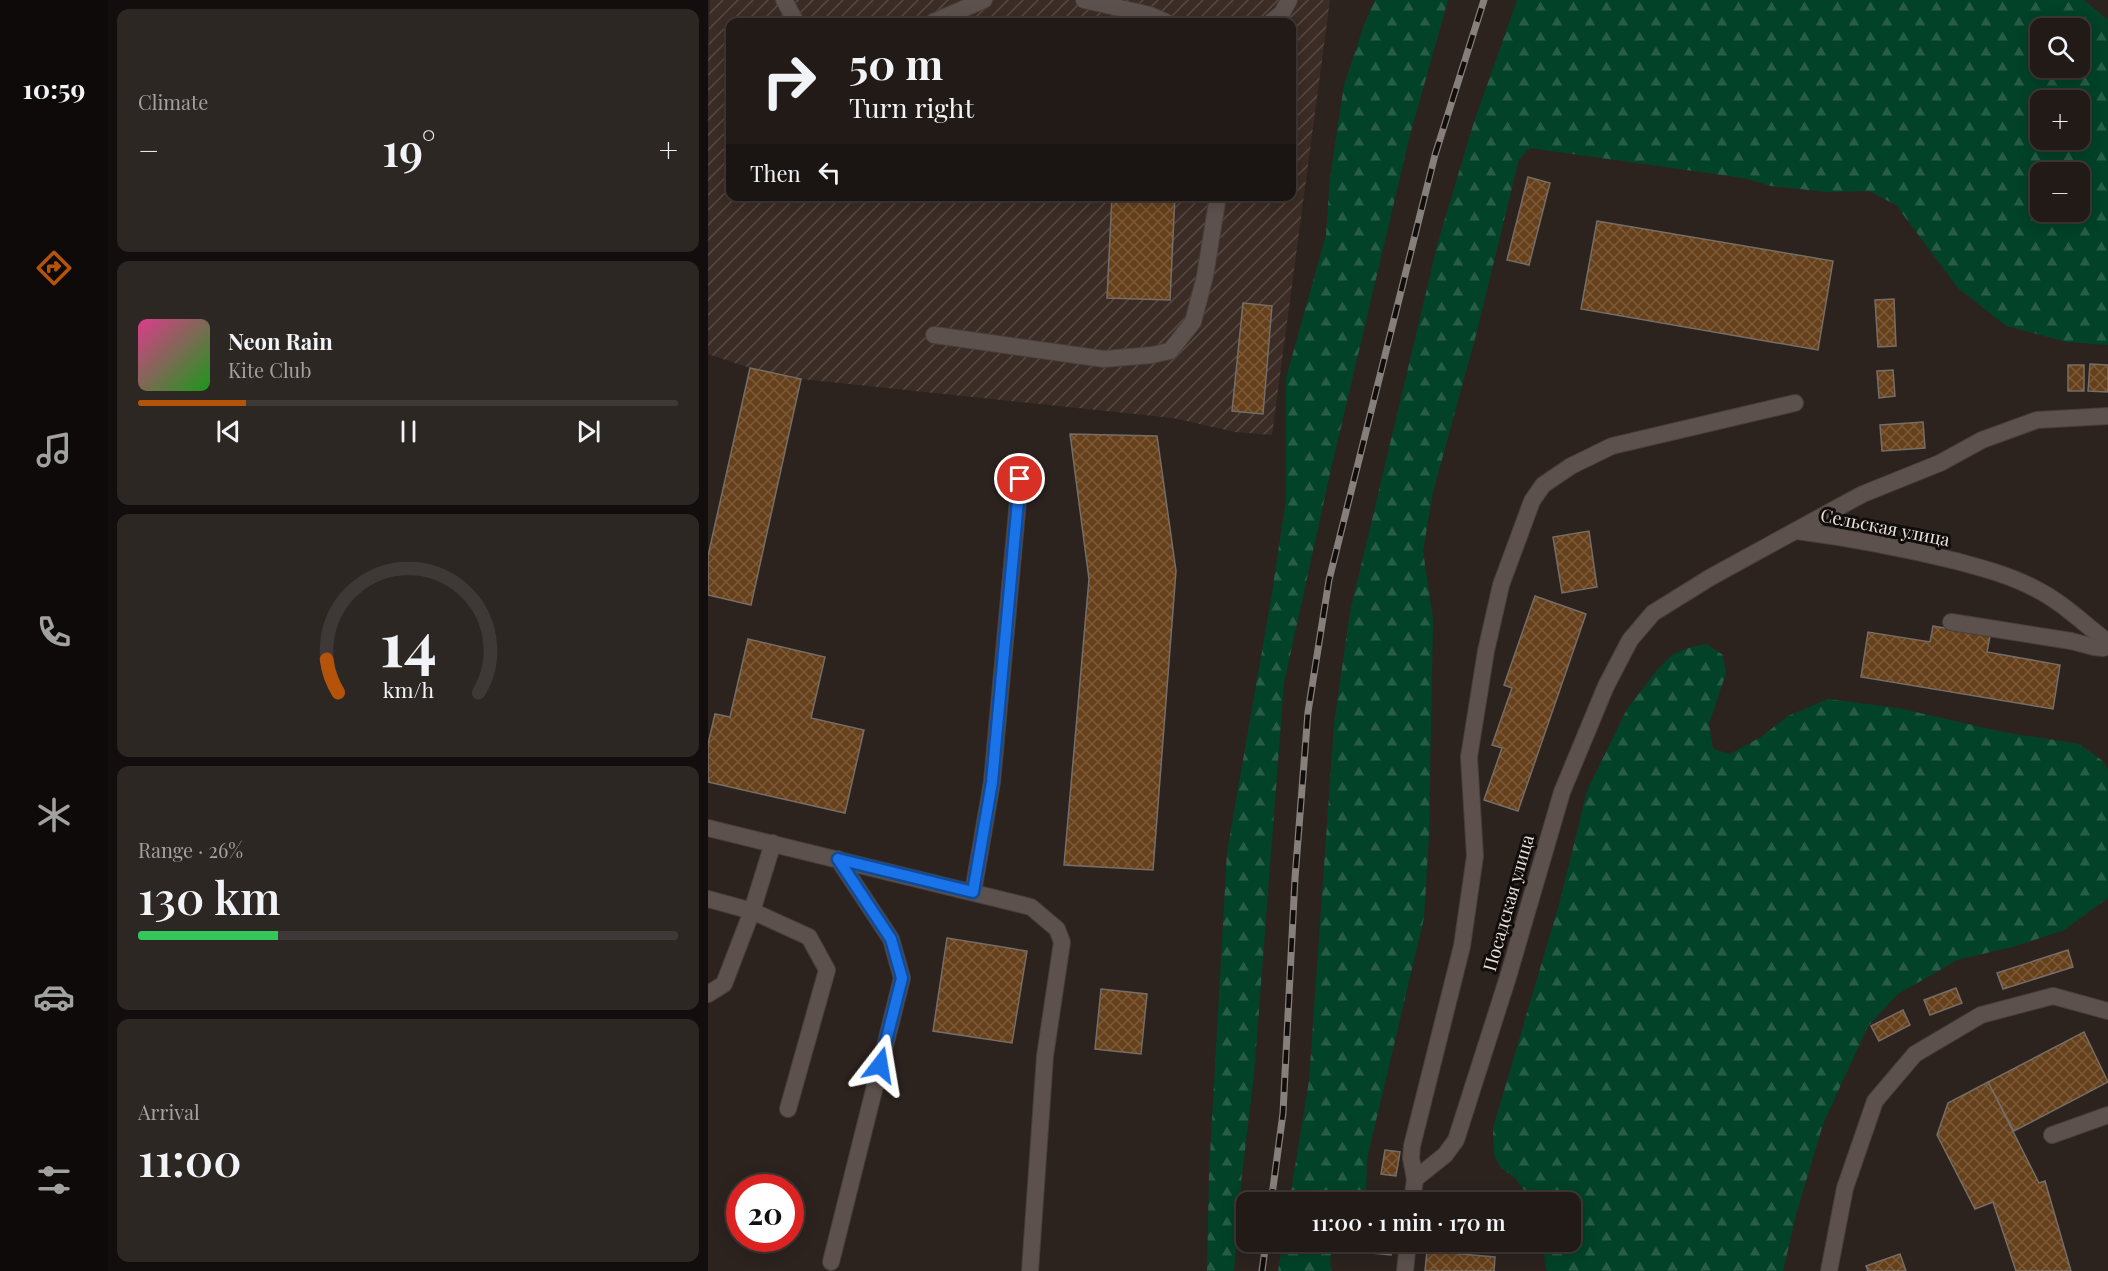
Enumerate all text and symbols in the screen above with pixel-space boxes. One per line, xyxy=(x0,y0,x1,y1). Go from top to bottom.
map controls xyxy=(2030,18,2090,222)
button: search xyxy=(2030,18,2090,78)
text: 50 m xyxy=(849,35,943,91)
icon: right xyxy=(750,42,828,120)
text: 10:59 xyxy=(23,70,85,106)
text: Climate xyxy=(138,88,208,115)
text: Turn right xyxy=(849,89,974,125)
button: + xyxy=(2030,90,2090,150)
text: 19° xyxy=(382,118,436,178)
text: − xyxy=(138,127,159,171)
text: + xyxy=(659,127,678,171)
icon: left xyxy=(813,156,846,189)
text: Then xyxy=(750,158,801,188)
button: − xyxy=(2030,162,2090,222)
icon: directions xyxy=(33,247,75,289)
text: Neon Rain xyxy=(228,326,333,356)
text: Kite Club xyxy=(228,356,312,383)
icon: previous xyxy=(212,415,245,448)
icon: pause xyxy=(392,415,425,448)
icon: next xyxy=(572,415,605,448)
icon: music xyxy=(33,429,75,471)
pin xyxy=(994,453,1045,504)
icon: arrive xyxy=(1003,462,1036,495)
street label: Сельская улица xyxy=(1818,503,1952,551)
text: 14 xyxy=(380,599,436,683)
icon: phone xyxy=(33,611,75,653)
text: km/h xyxy=(382,675,434,703)
icon: climate xyxy=(33,794,75,836)
street label: Посадская улица xyxy=(1477,832,1539,974)
text: Range · 26% xyxy=(138,836,243,863)
text: 130 km xyxy=(138,866,281,926)
icon: car xyxy=(33,976,75,1018)
position arrow xyxy=(848,1033,912,1097)
text: Arrival xyxy=(138,1098,200,1125)
text: 11:00 xyxy=(138,1128,242,1188)
icon: filters xyxy=(33,1159,75,1201)
speed limit sign: 20 xyxy=(726,1174,804,1252)
text: 11:00 · 1 min · 170 m xyxy=(1311,1207,1506,1237)

